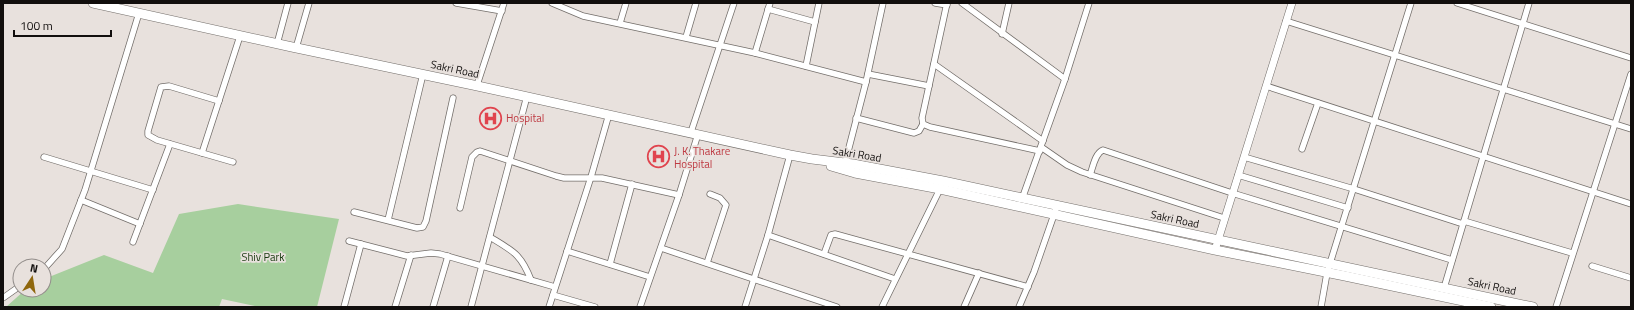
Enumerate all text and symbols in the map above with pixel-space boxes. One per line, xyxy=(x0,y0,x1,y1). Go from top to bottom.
scale bar xyxy=(14,12,111,38)
text: 100 m xyxy=(20,16,53,35)
street label: Sakri Road xyxy=(429,56,481,82)
hospital icon: Hospital xyxy=(477,105,503,131)
place label: Hospital xyxy=(506,110,544,126)
street label: Sakri Road xyxy=(831,142,883,166)
place label: J. K. Thakare Hospital xyxy=(674,143,731,172)
hospital icon: J. K. Thakare Hospital xyxy=(645,144,671,170)
street label: Sakri Road xyxy=(1149,206,1201,232)
park label: Shiv Park xyxy=(241,249,285,265)
north arrow xyxy=(12,258,52,298)
text: N xyxy=(29,260,39,277)
street label: Sakri Road xyxy=(1466,273,1518,299)

